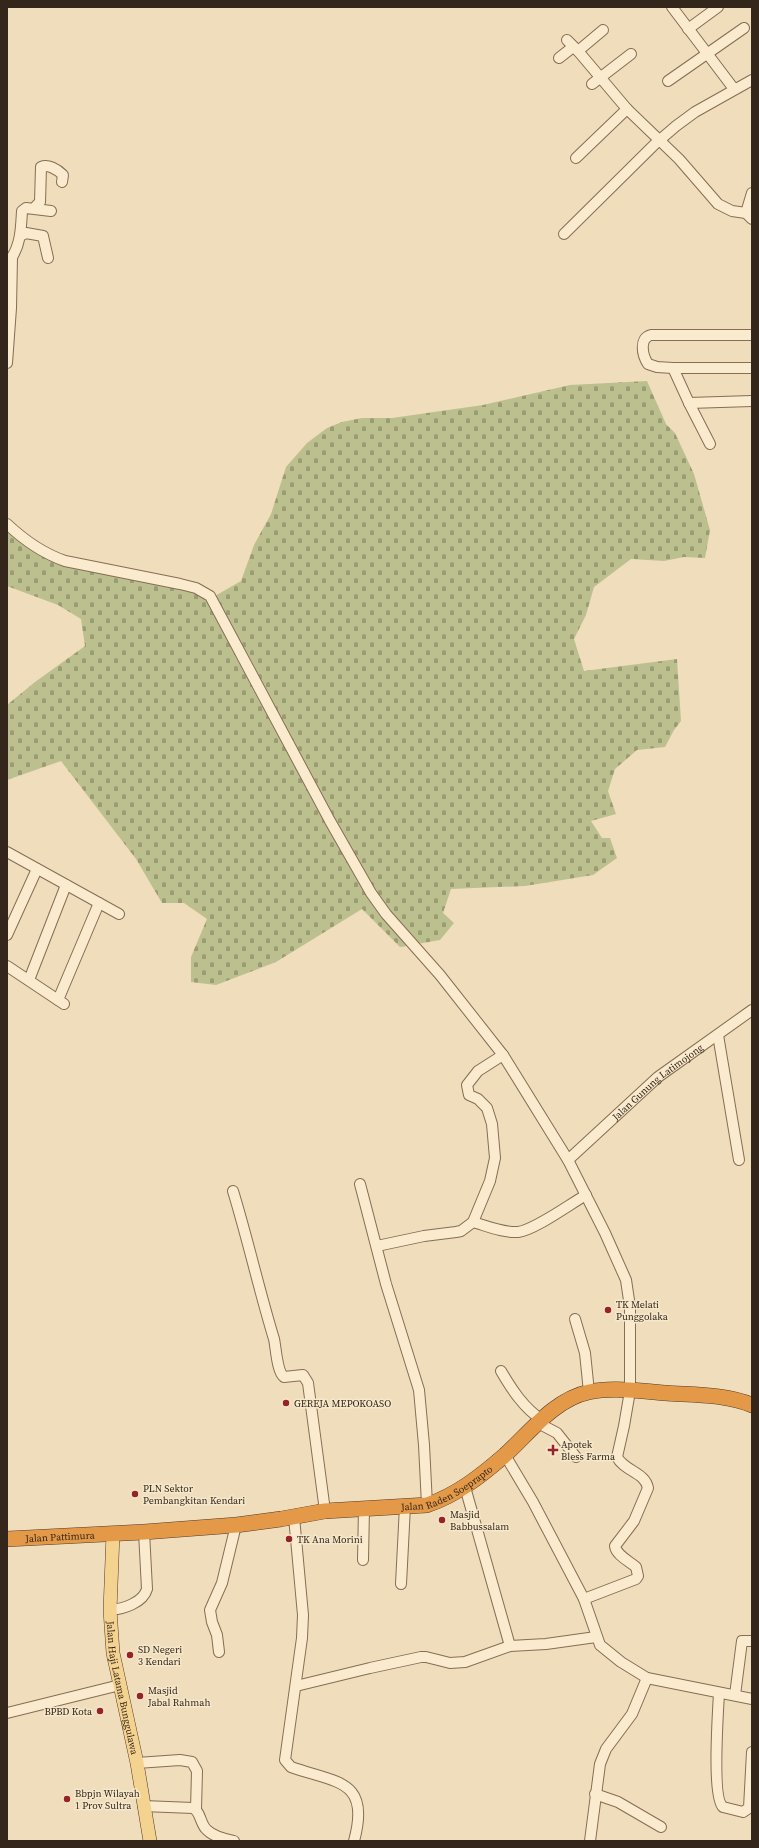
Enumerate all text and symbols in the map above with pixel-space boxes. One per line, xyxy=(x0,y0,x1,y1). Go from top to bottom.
street label: Jalan Gunung Latimojong xyxy=(609,1041,706,1124)
place label: TK Melati Punggolaka xyxy=(616,1298,669,1323)
marker: TK Melati Punggolaka xyxy=(603,1305,613,1315)
place label: GEREJA MEPOKOASO xyxy=(294,1397,391,1410)
marker: GEREJA MEPOKOASO xyxy=(281,1398,291,1408)
place label: Apotek Bless Farma xyxy=(561,1438,616,1463)
marker: Apotek Bless Farma xyxy=(548,1445,558,1455)
street label: Jalan Raden Soeprapto xyxy=(400,1462,496,1514)
place label: PLN Sektor Pembangkitan Kendari xyxy=(143,1482,245,1507)
marker: PLN Sektor Pembangkitan Kendari xyxy=(130,1489,140,1499)
place label: Masjid Babbussalam xyxy=(450,1508,509,1533)
marker: Masjid Babbussalam xyxy=(437,1515,447,1525)
street label: Jalan Pattimura xyxy=(24,1528,96,1545)
place label: TK Ana Morini xyxy=(297,1533,363,1546)
marker: TK Ana Morini xyxy=(284,1534,294,1544)
street label: Jalan Haji Latama Bunggulawa xyxy=(104,1619,141,1757)
place label: SD Negeri 3 Kendari xyxy=(138,1643,182,1668)
marker: SD Negeri 3 Kendari xyxy=(125,1650,135,1660)
place label: Masjid Jabal Rahmah xyxy=(147,1684,210,1709)
marker: Masjid Jabal Rahmah xyxy=(135,1691,145,1701)
place label: BPBD Kota xyxy=(44,1705,93,1718)
marker: BPBD Kota xyxy=(95,1706,105,1716)
place label: Bbpjn Wilayah 1 Prov Sultra xyxy=(75,1787,140,1812)
marker: Bbpjn Wilayah 1 Prov Sultra xyxy=(62,1794,72,1804)

